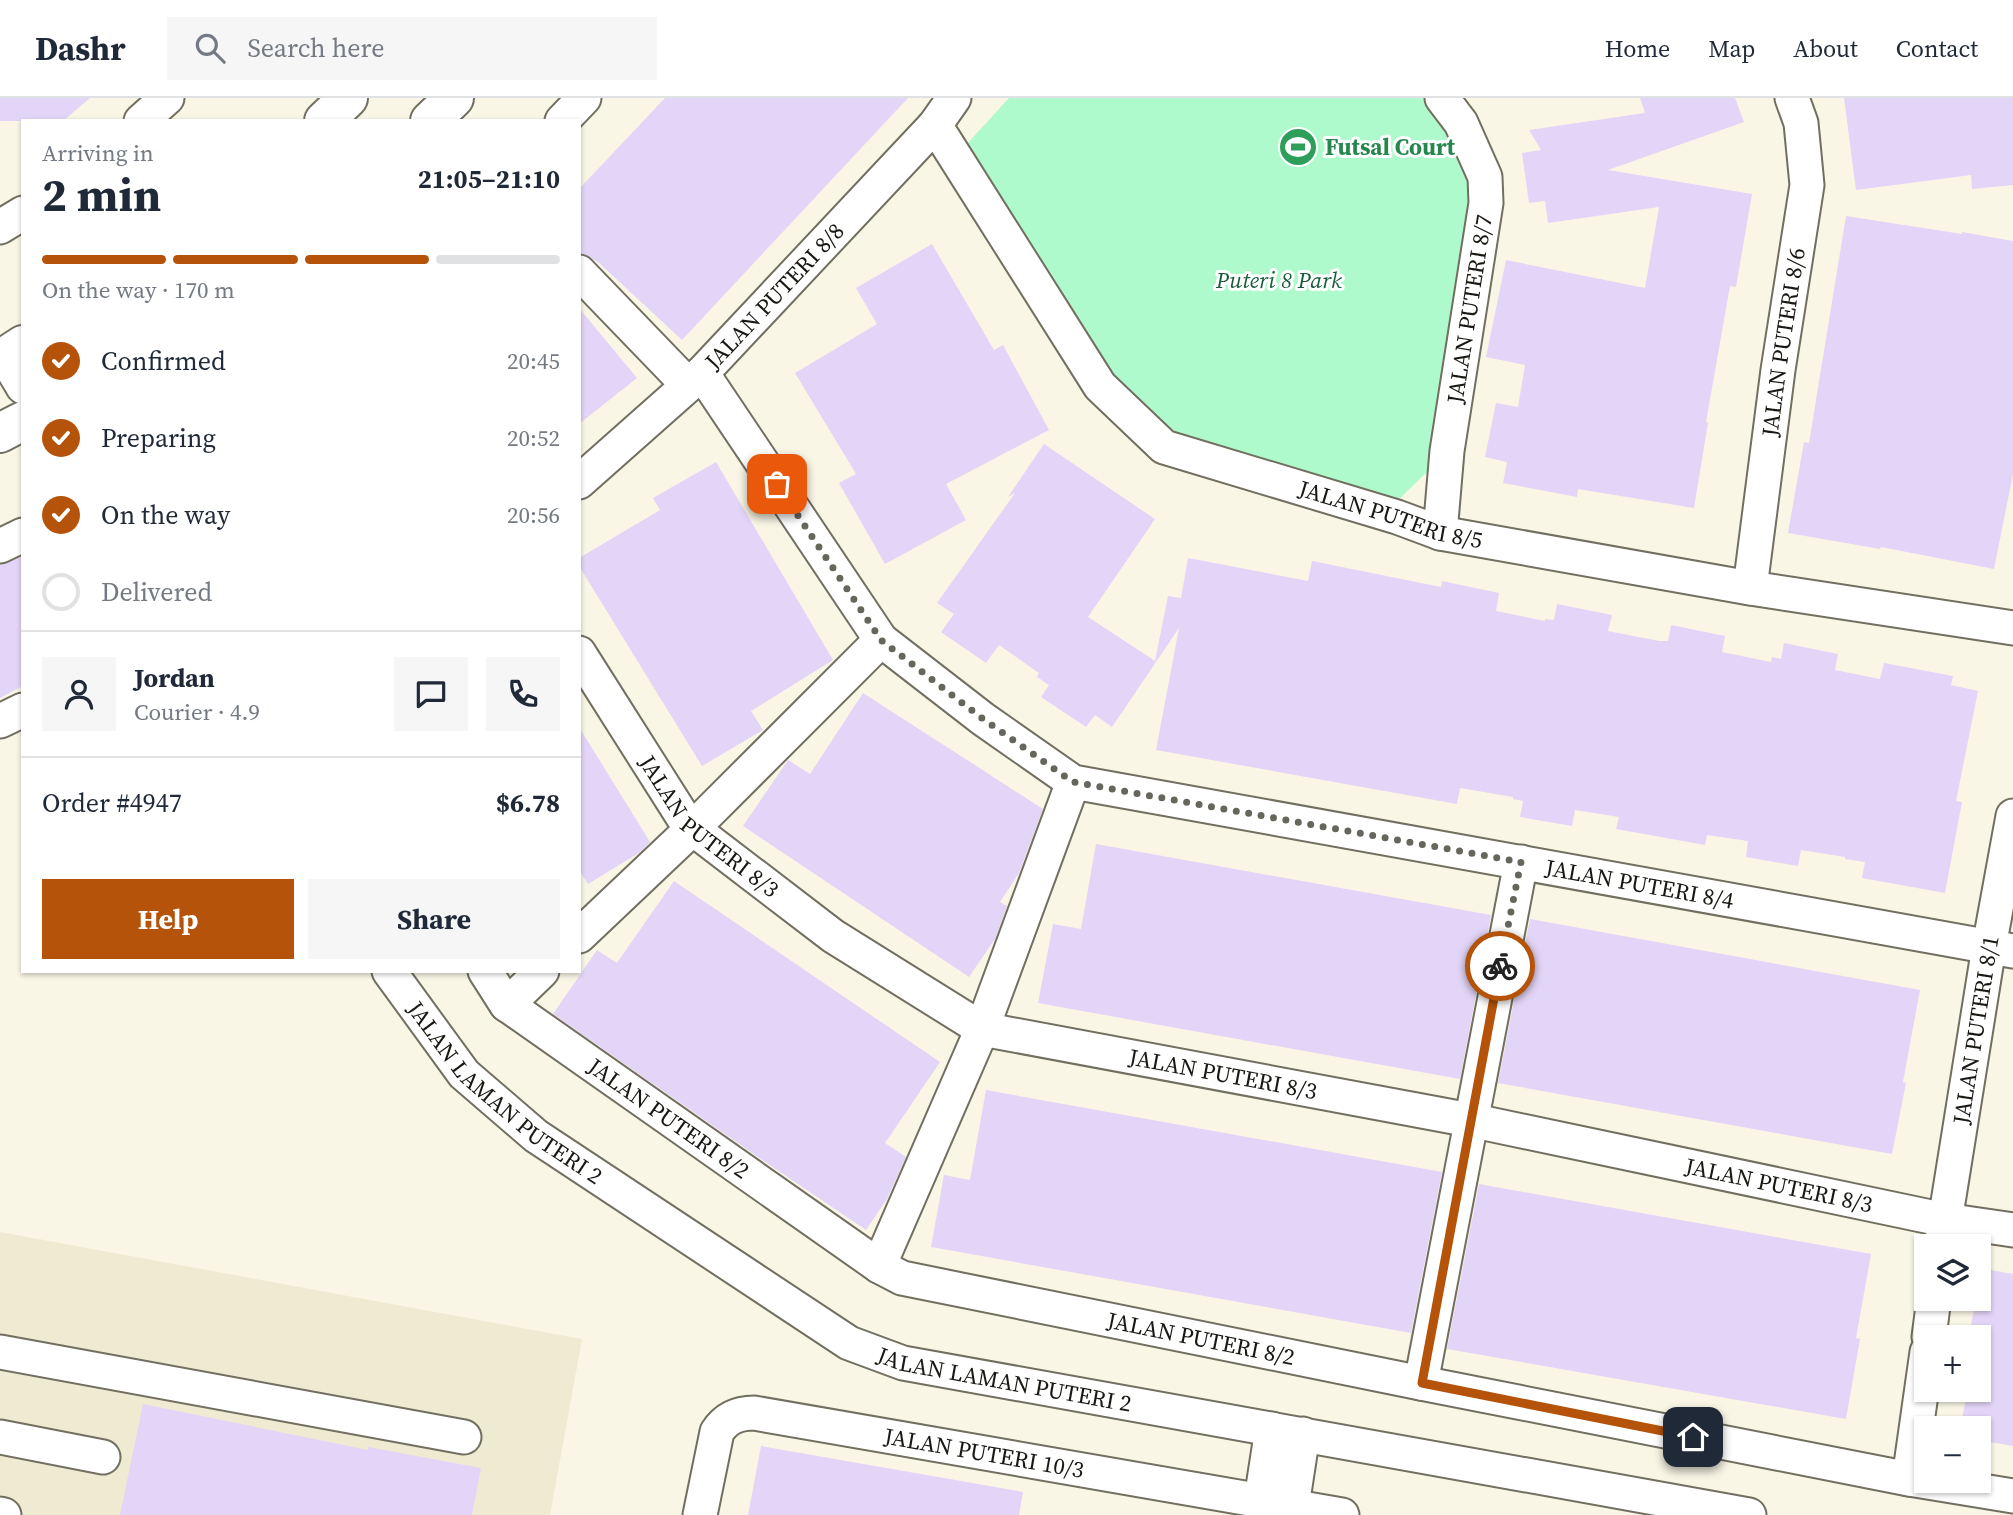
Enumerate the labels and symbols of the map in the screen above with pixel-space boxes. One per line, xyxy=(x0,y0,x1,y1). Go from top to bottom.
sports icon: Futsal Court xyxy=(1277,126,1319,168)
place label: Futsal Court xyxy=(1325,131,1456,163)
street label: JALAN PUTERI 8/7 xyxy=(1439,212,1500,407)
street label: JALAN PUTERI 8/8 xyxy=(697,216,851,377)
street label: JALAN PUTERI 8/6 xyxy=(1753,245,1813,440)
park label: Puteri 8 Park xyxy=(1215,264,1342,296)
pin xyxy=(747,454,807,514)
street label: JALAN PUTERI 8/5 xyxy=(1294,472,1485,556)
street label: JALAN PUTERI 8/3 xyxy=(631,748,786,905)
street label: JALAN PUTERI 8/4 xyxy=(1542,851,1737,917)
courier xyxy=(1465,931,1535,1001)
street label: JALAN PUTERI 8/1 xyxy=(1945,933,2007,1127)
street label: JALAN LAMAN PUTERI 2 xyxy=(400,994,609,1192)
street label: JALAN PUTERI 8/3 xyxy=(1125,1041,1320,1107)
street label: JALAN PUTERI 8/2 xyxy=(581,1050,756,1186)
street label: JALAN PUTERI 8/3 xyxy=(1681,1150,1875,1220)
street label: JALAN PUTERI 8/2 xyxy=(1103,1304,1298,1373)
street label: JALAN LAMAN PUTERI 2 xyxy=(872,1338,1134,1420)
pin xyxy=(1663,1407,1723,1467)
street label: JALAN PUTERI 10/3 xyxy=(881,1420,1087,1486)

